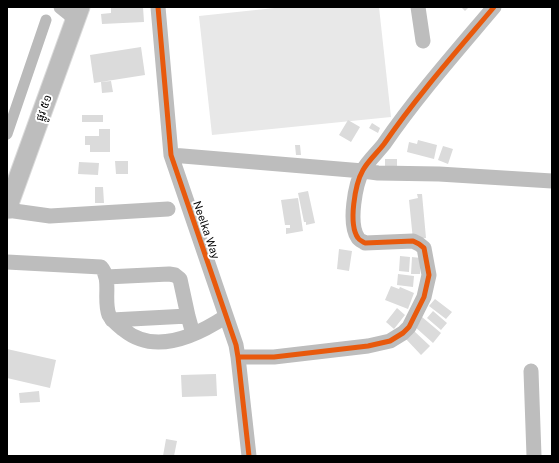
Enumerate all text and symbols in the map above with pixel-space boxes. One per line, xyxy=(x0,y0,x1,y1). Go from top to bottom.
street label: ផ្លូវ ៥១ xyxy=(33,93,55,123)
street label: Neelka Way xyxy=(190,199,222,261)

